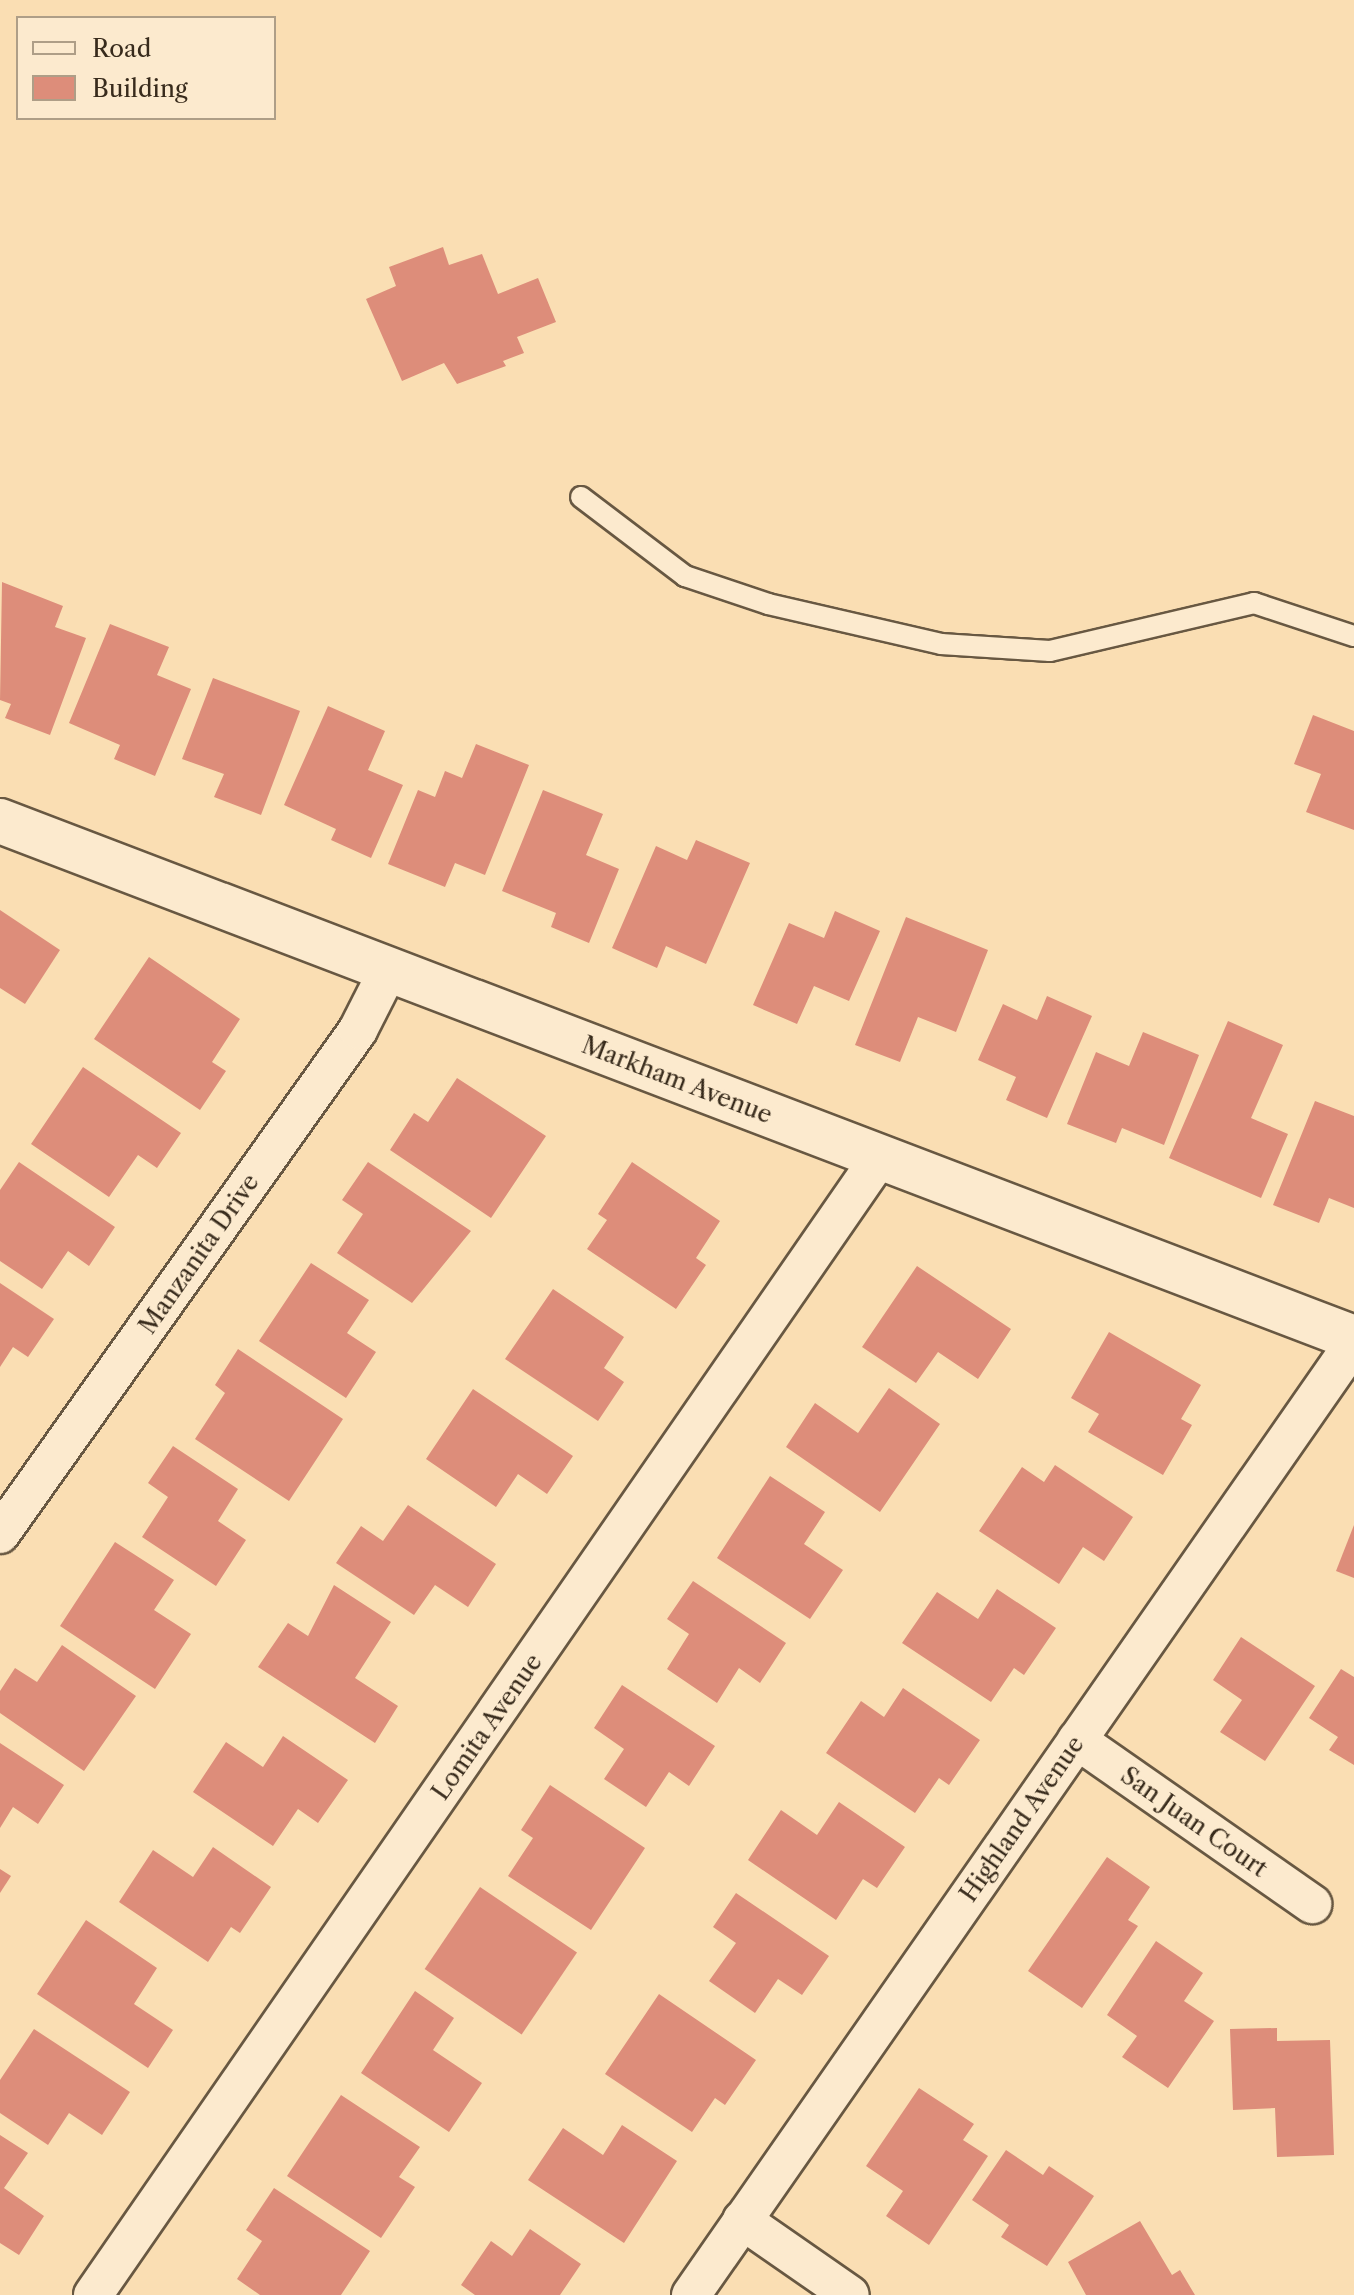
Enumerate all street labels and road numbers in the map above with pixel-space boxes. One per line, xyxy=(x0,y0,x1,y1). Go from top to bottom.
street label: Markham Avenue xyxy=(577,1030,777,1130)
street label: Manzanita Drive xyxy=(133,1168,265,1340)
street label: Lomita Avenue xyxy=(426,1648,548,1806)
street label: Highland Avenue xyxy=(954,1730,1090,1908)
street label: San Juan Court xyxy=(1115,1761,1273,1883)

